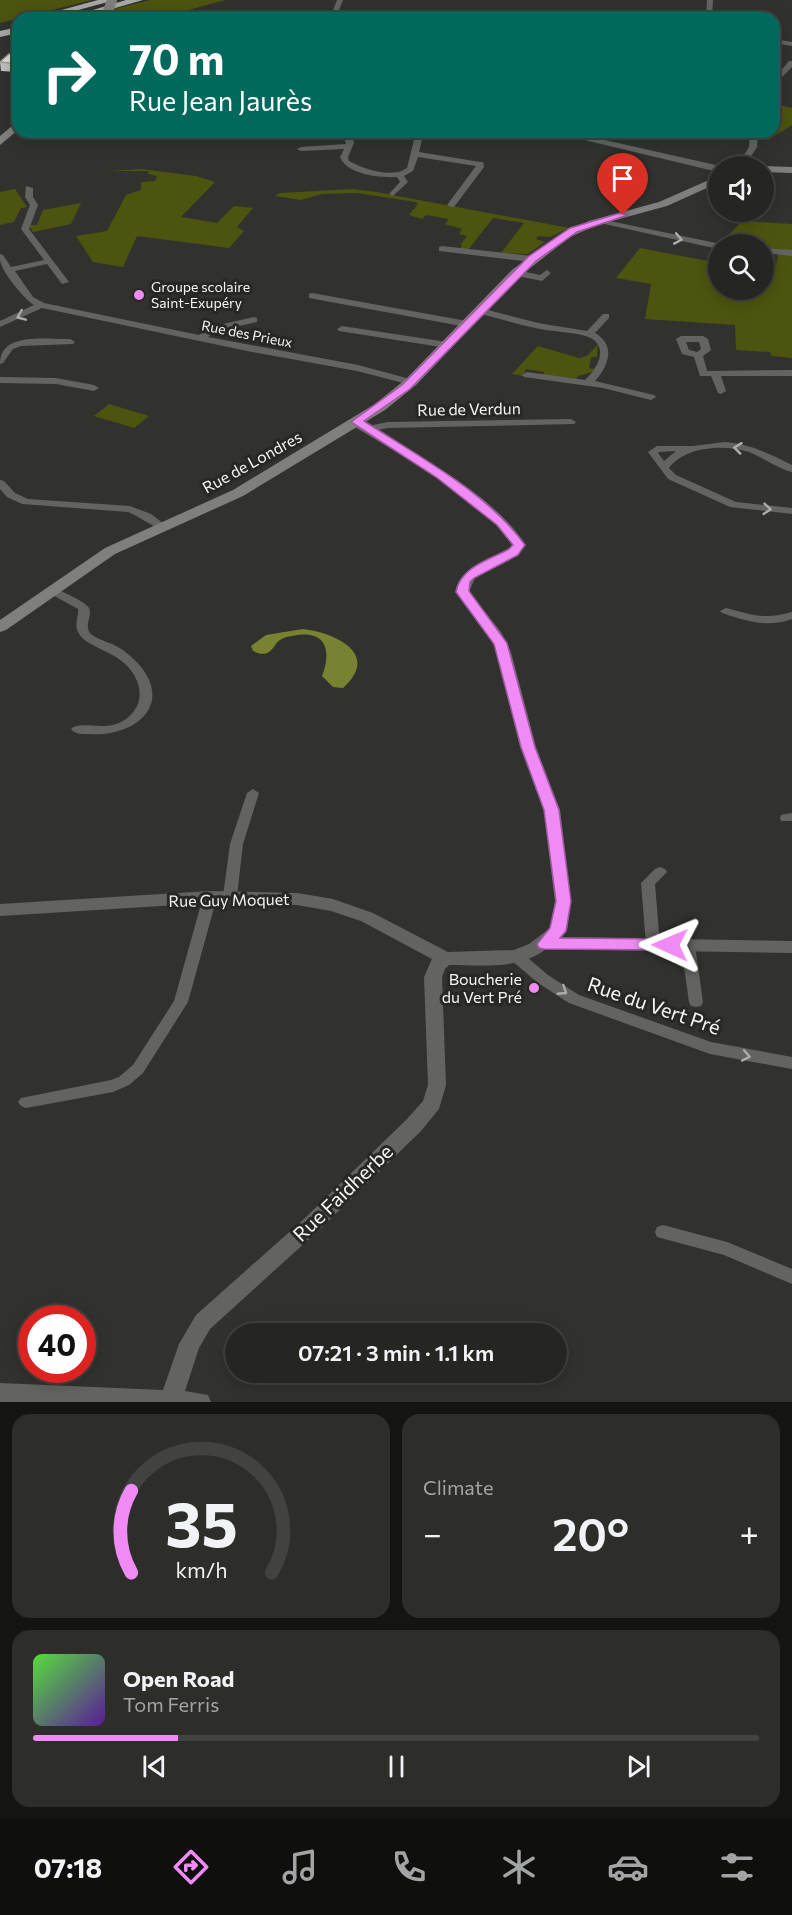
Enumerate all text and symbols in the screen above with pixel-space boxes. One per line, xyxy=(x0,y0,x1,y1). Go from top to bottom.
text: 70 m xyxy=(129,32,224,84)
icon: right xyxy=(30,36,108,114)
text: Rue Jean Jaurès xyxy=(129,84,312,117)
pin xyxy=(597,153,648,215)
map controls xyxy=(708,156,774,300)
button: sound xyxy=(708,156,774,222)
icon: arrive xyxy=(606,162,639,195)
one-way arrow xyxy=(672,232,682,245)
button: search xyxy=(708,234,774,300)
place label: Groupe scolaire Saint-Exupéry xyxy=(151,278,250,311)
marker: Groupe scolaire Saint-Exupéry xyxy=(132,288,146,302)
one-way arrow xyxy=(17,309,28,321)
street label: Rue des Prieux xyxy=(200,316,295,351)
street label: Rue de Verdun xyxy=(417,398,521,419)
street label: Rue de Londres xyxy=(199,426,305,497)
one-way arrow xyxy=(733,442,743,455)
one-way arrow xyxy=(762,502,772,515)
street label: Rue Guy Moquet xyxy=(168,889,290,910)
position arrow xyxy=(638,913,702,977)
place label: Boucherie du Vert Pré xyxy=(442,969,522,1006)
street label: Rue du Vert Pré xyxy=(585,971,724,1039)
marker: Boucherie du Vert Pré xyxy=(527,981,541,995)
one-way arrow xyxy=(556,984,567,995)
one-way arrow xyxy=(741,1048,751,1061)
street label: Rue Faidherbe xyxy=(287,1139,397,1246)
speed limit sign: 40 xyxy=(18,1305,96,1383)
text: 07:21 · 3 min · 1.1 km xyxy=(298,1339,494,1366)
text: Climate xyxy=(423,1475,493,1499)
text: 35 xyxy=(165,1484,237,1560)
text: 20° xyxy=(552,1505,629,1560)
text: − xyxy=(423,1512,442,1553)
text: + xyxy=(740,1512,759,1553)
text: km/h xyxy=(175,1556,227,1582)
text: Open Road xyxy=(123,1665,234,1692)
text: Tom Ferris xyxy=(123,1692,219,1716)
icon: previous xyxy=(138,1750,171,1783)
icon: pause xyxy=(380,1750,413,1783)
icon: next xyxy=(622,1750,655,1783)
icon: directions xyxy=(170,1846,212,1888)
icon: music xyxy=(279,1846,321,1888)
icon: phone xyxy=(388,1846,430,1888)
icon: climate xyxy=(498,1846,540,1888)
icon: car xyxy=(607,1846,649,1888)
icon: filters xyxy=(716,1846,758,1888)
text: 07:18 xyxy=(34,1851,102,1884)

